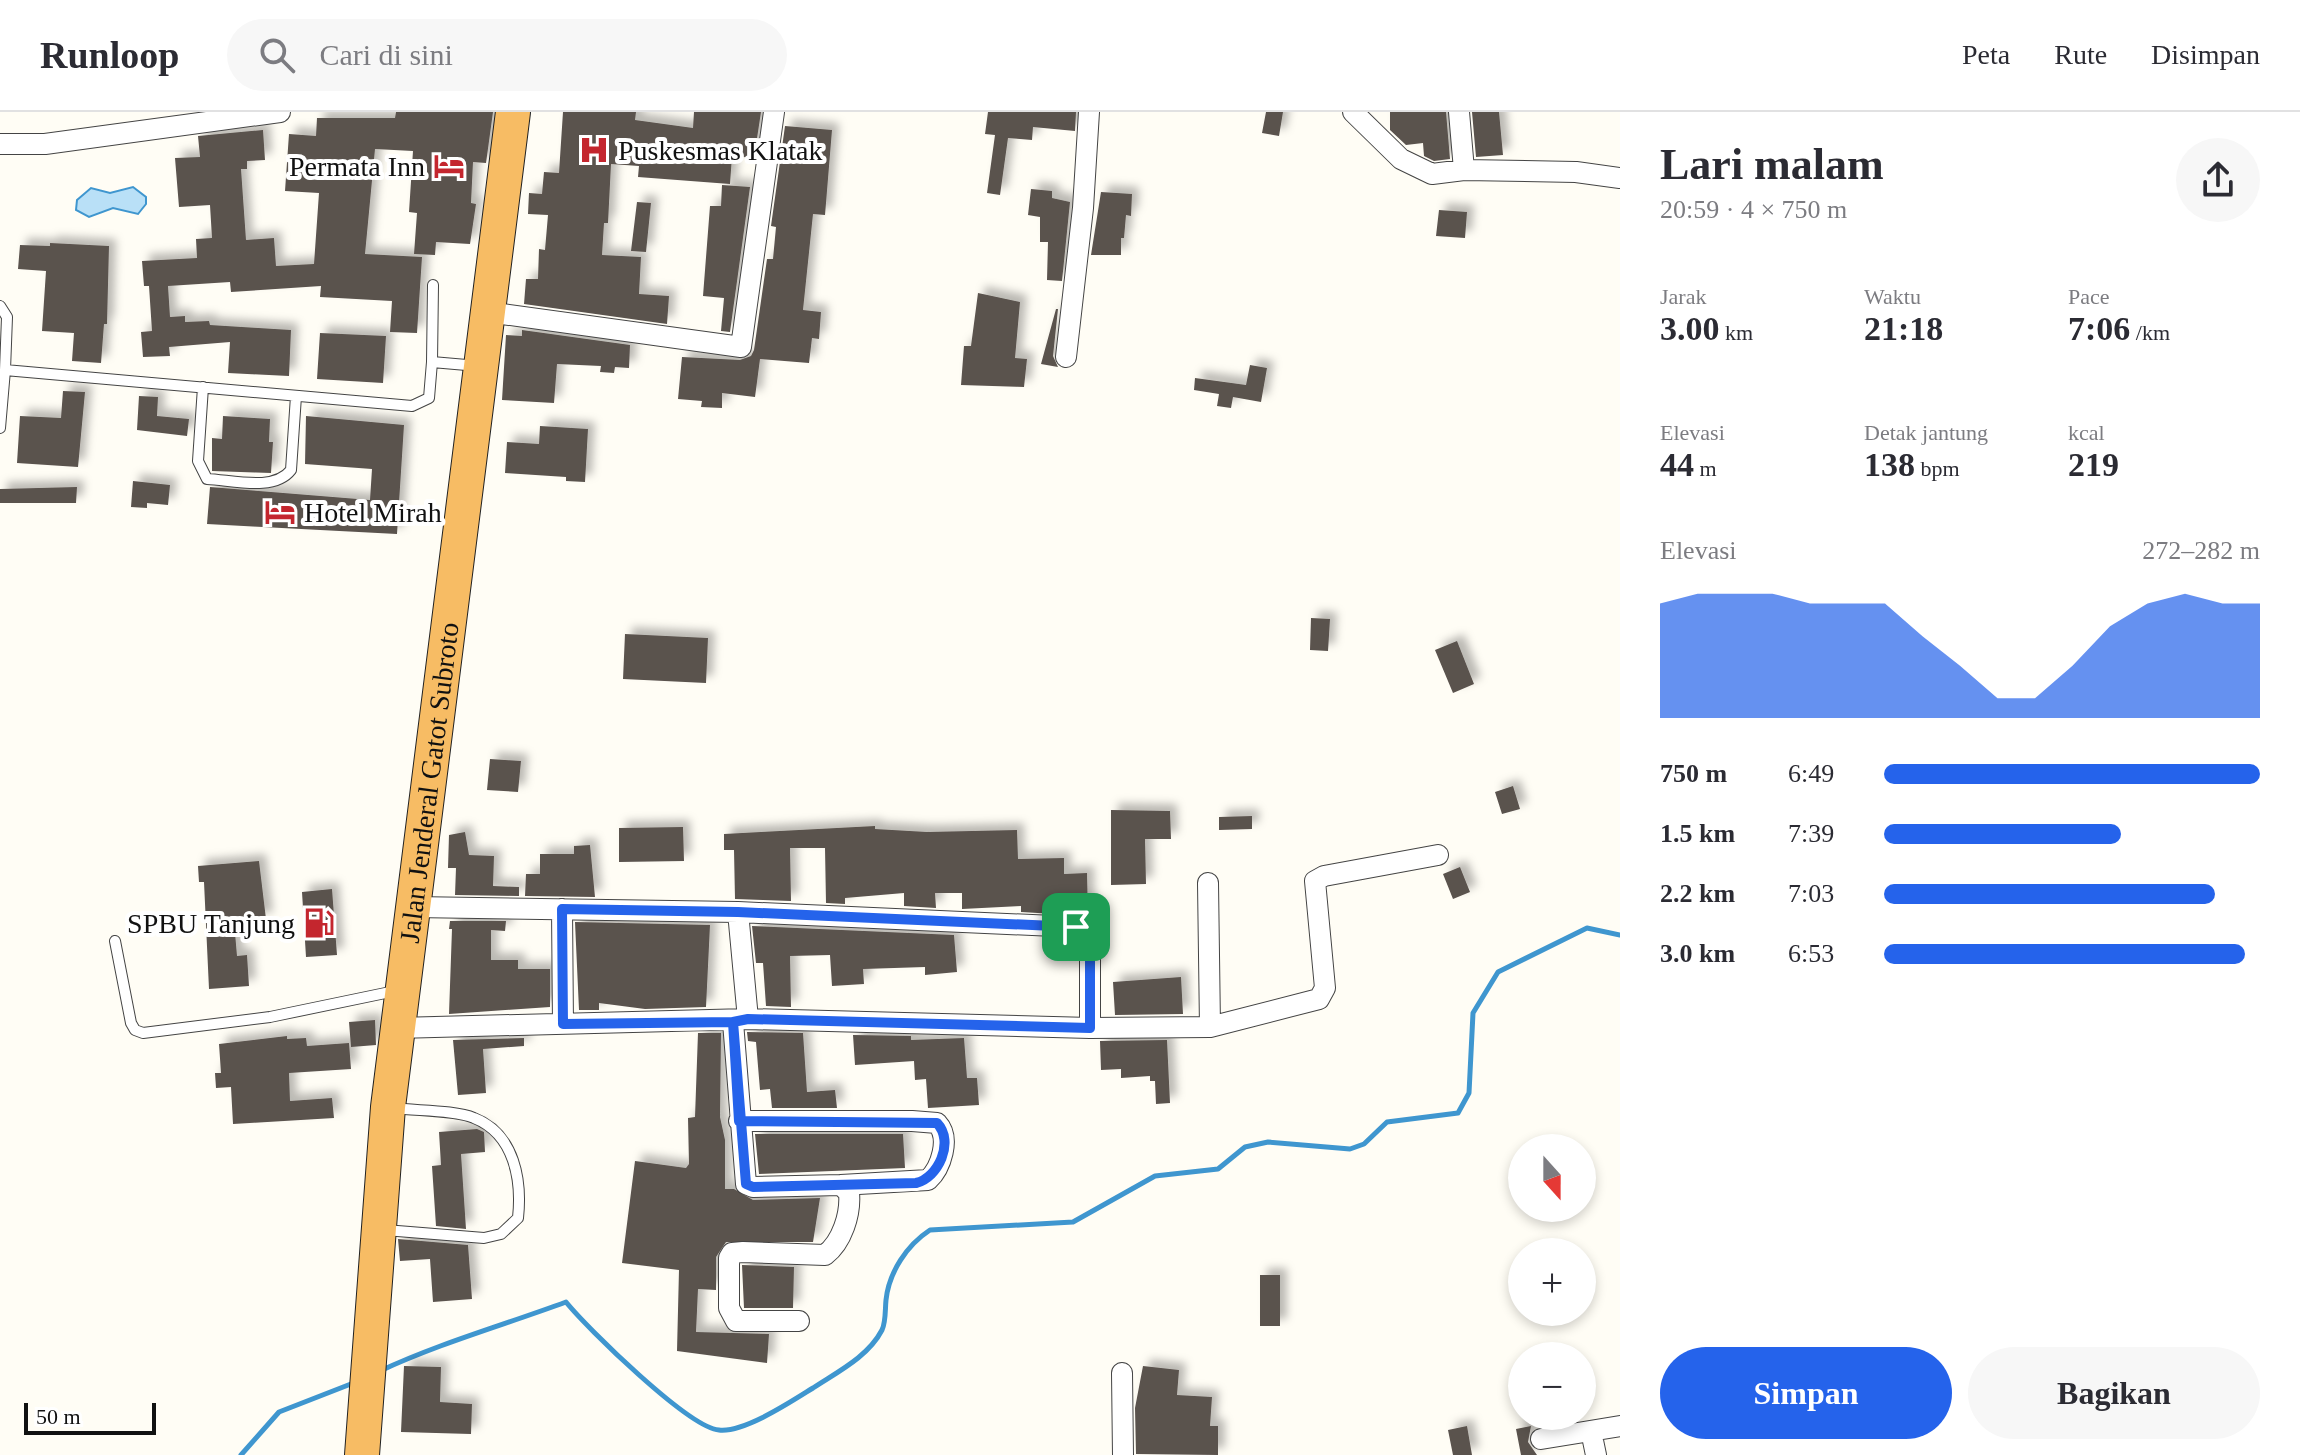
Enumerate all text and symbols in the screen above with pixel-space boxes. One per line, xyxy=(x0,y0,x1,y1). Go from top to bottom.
search box xyxy=(227,19,787,91)
icon: search xyxy=(255,33,299,77)
text: Runloop xyxy=(40,34,179,76)
text: Cari di sini xyxy=(319,38,453,71)
text: Peta xyxy=(1962,39,2010,70)
text: Rute xyxy=(2054,39,2107,70)
text: Disimpan xyxy=(2151,39,2260,70)
hospital icon: Puskesmas Klatak xyxy=(577,133,611,167)
place label: Puskesmas Klatak xyxy=(618,135,823,166)
button: share xyxy=(2176,138,2260,222)
text: Lari malam xyxy=(1660,140,1884,189)
hotel icon: Permata Inn xyxy=(432,149,466,183)
place label: Permata Inn xyxy=(289,151,425,182)
text: 20:59 · 4 × 750 m xyxy=(1660,195,1847,224)
text: Jarak xyxy=(1660,284,1706,309)
text: Waktu xyxy=(1864,284,1921,309)
text: Pace xyxy=(2068,284,2110,309)
text: 3.00 xyxy=(1660,310,1720,347)
text: 21:18 xyxy=(1864,310,1943,347)
text: 7:06 xyxy=(2068,310,2130,347)
text: km xyxy=(1720,320,1753,345)
text: /km xyxy=(2130,320,2170,345)
text: Elevasi xyxy=(1660,420,1725,445)
text: Detak jantung xyxy=(1864,420,1988,445)
text: kcal xyxy=(2068,420,2105,445)
text: 44 xyxy=(1660,446,1694,483)
text: 138 xyxy=(1864,446,1915,483)
text: 219 xyxy=(2068,446,2119,483)
text: m xyxy=(1694,456,1717,481)
text: bpm xyxy=(1915,456,1960,481)
hotel icon: Hotel Mirah xyxy=(263,495,297,529)
place label: Hotel Mirah xyxy=(304,497,442,528)
text: Elevasi xyxy=(1660,536,1737,565)
text: 272–282 m xyxy=(2142,536,2260,565)
street label: Jalan Jenderal Gatot Subroto xyxy=(393,620,464,945)
text: 750 m xyxy=(1660,759,1727,788)
text: 6:49 xyxy=(1788,759,1834,788)
text: 1.5 km xyxy=(1660,819,1735,848)
text: 7:39 xyxy=(1788,819,1834,848)
text: 2.2 km xyxy=(1660,879,1735,908)
text: 7:03 xyxy=(1788,879,1834,908)
pin xyxy=(1042,893,1110,961)
icon: arrive xyxy=(1054,905,1098,949)
fuel station icon: SPBU Tanjung xyxy=(302,906,336,940)
place label: SPBU Tanjung xyxy=(127,908,295,939)
text: 3.0 km xyxy=(1660,939,1735,968)
text: 6:53 xyxy=(1788,939,1834,968)
north arrow xyxy=(1508,1134,1596,1222)
map controls xyxy=(1508,1134,1596,1430)
button: + xyxy=(1508,1238,1596,1326)
button: − xyxy=(1508,1342,1596,1430)
button: Simpan xyxy=(1660,1347,1952,1439)
button: Bagikan xyxy=(1968,1347,2260,1439)
scale bar xyxy=(24,1399,156,1435)
text: 50 m xyxy=(36,1404,81,1429)

